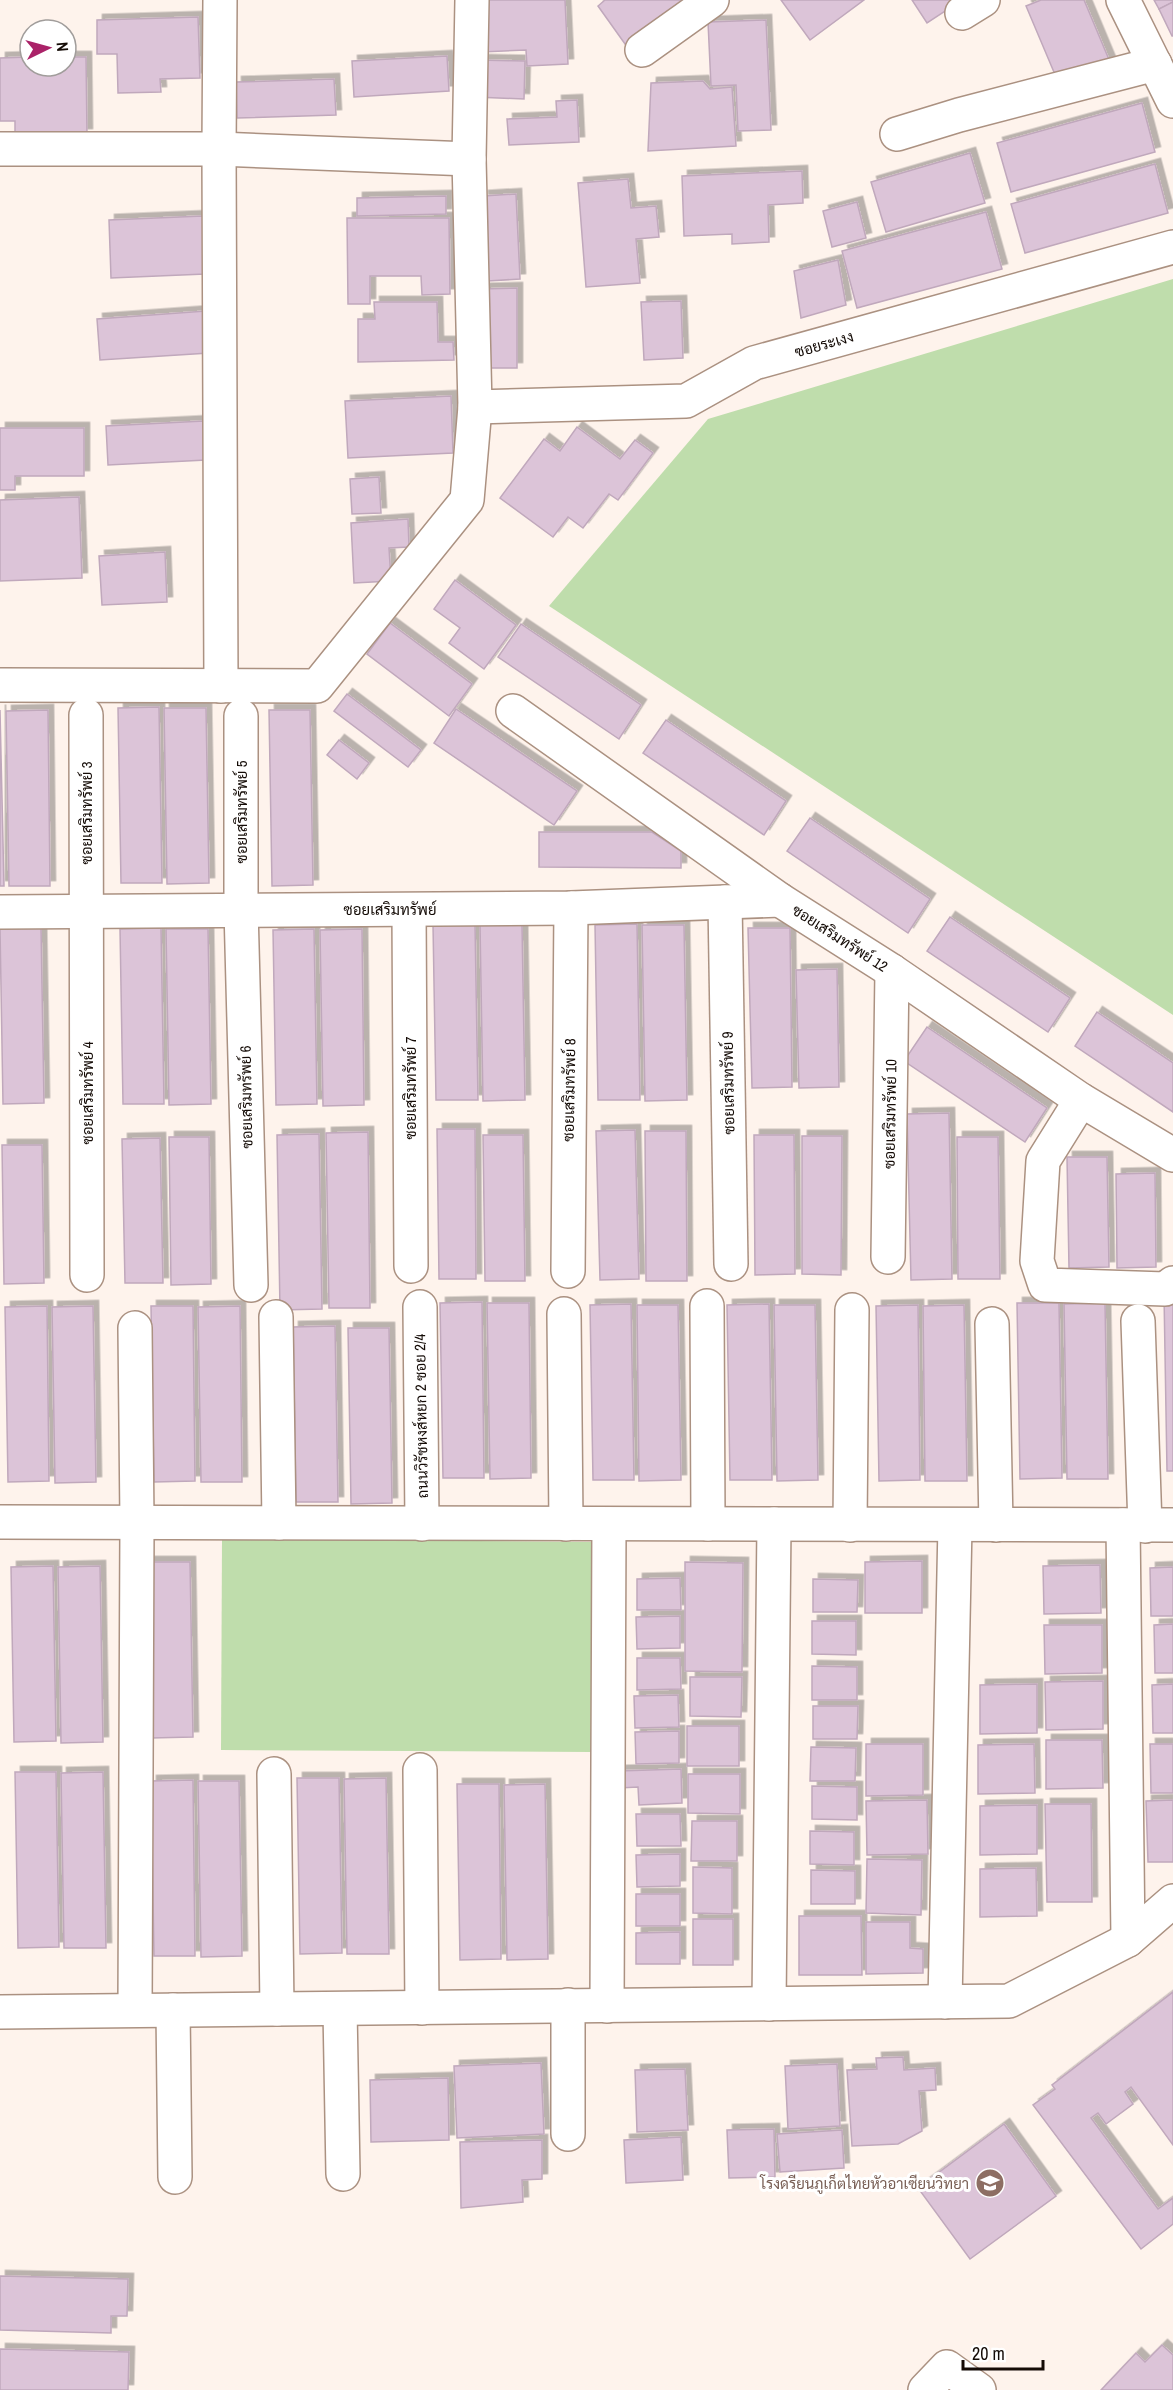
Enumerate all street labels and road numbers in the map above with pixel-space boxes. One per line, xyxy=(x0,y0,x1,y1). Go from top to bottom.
street label: ซอยระเงง xyxy=(792,326,856,362)
street label: ซอยเสริมทรัพย์ 5 xyxy=(231,760,252,864)
street label: ซอยเสริมทรัพย์ 3 xyxy=(76,761,97,865)
street label: ซอยเสริมทรัพย์ xyxy=(344,899,436,920)
street label: ซอยเสริมทรัพย์ 12 xyxy=(788,899,892,977)
street label: ซอยเสริมทรัพย์ 9 xyxy=(717,1031,739,1135)
street label: ซอยเสริมทรัพย์ 7 xyxy=(400,1036,421,1140)
street label: ซอยเสริมทรัพย์ 8 xyxy=(558,1038,580,1142)
street label: ซอยเสริมทรัพย์ 4 xyxy=(77,1041,98,1145)
street label: ซอยเสริมทรัพย์ 6 xyxy=(235,1045,257,1149)
street label: ซอยเสริมทรัพย์ 10 xyxy=(879,1059,901,1169)
street label: ถนนวิรัชหงส์หยก 2 ซอย 2/4 xyxy=(409,1333,433,1498)

